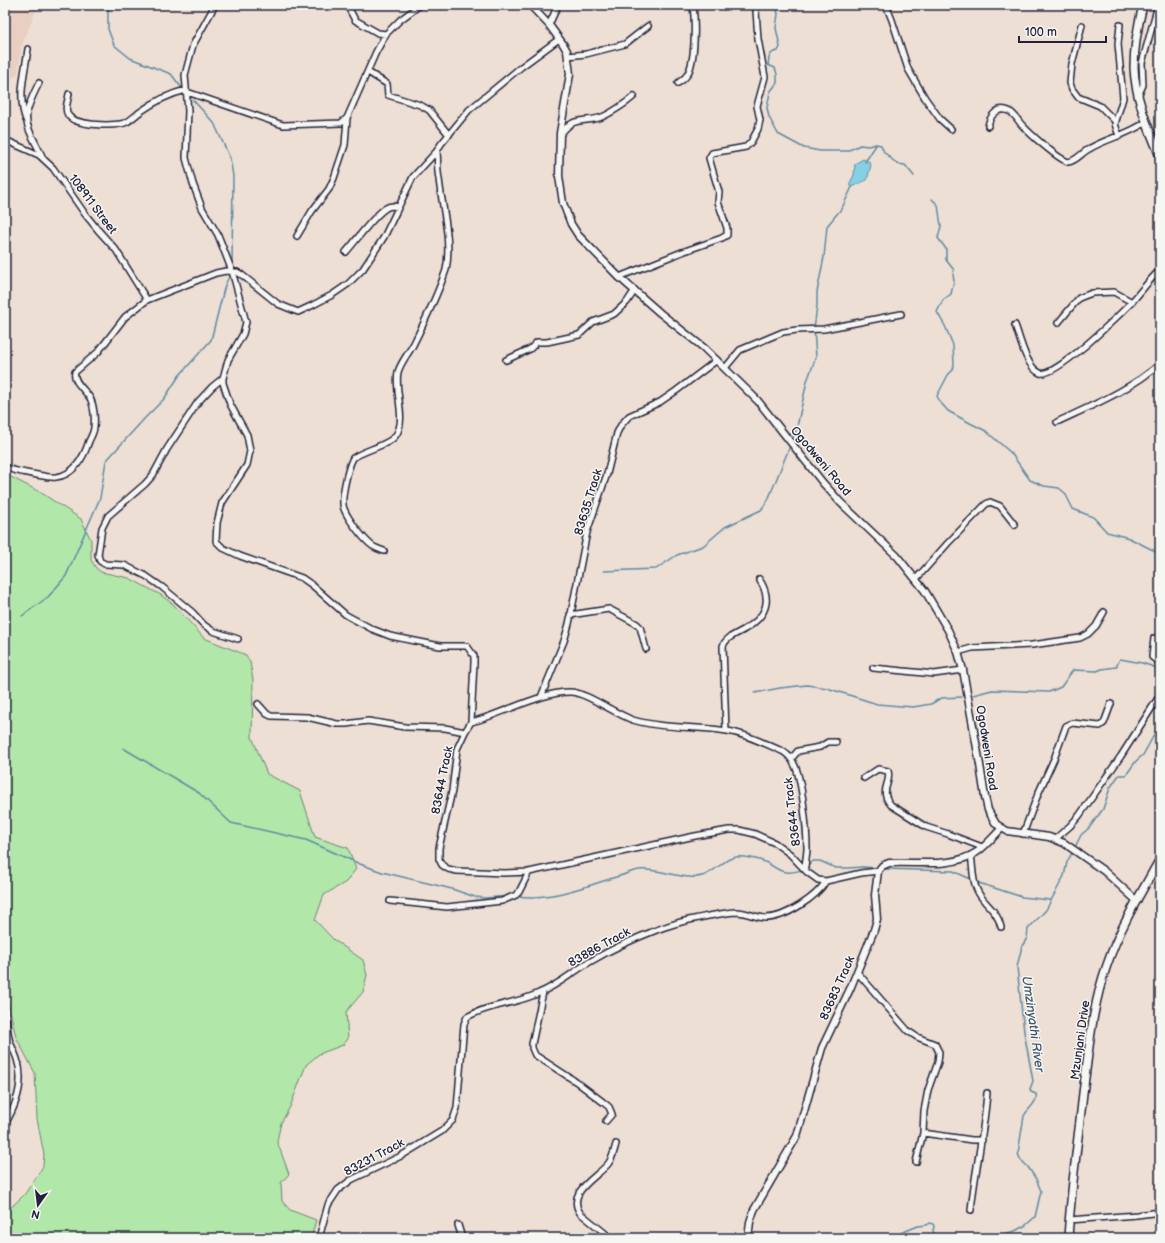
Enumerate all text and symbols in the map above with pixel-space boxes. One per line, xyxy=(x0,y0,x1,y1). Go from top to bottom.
scale bar xyxy=(1019,18,1106,44)
text: 100 m xyxy=(1025,25,1057,40)
street label: 108911 Street xyxy=(65,171,120,237)
street label: Ogodweni Road xyxy=(787,424,854,499)
street label: 83635 Track xyxy=(571,467,606,537)
street label: Ogodweni Road xyxy=(972,704,1001,792)
street label: 83644 Track xyxy=(429,745,456,815)
street label: 83644 Track xyxy=(781,777,804,847)
street label: 83886 Track xyxy=(566,924,633,971)
street label: 83683 Track xyxy=(817,954,858,1023)
water label: Umzinyathi River xyxy=(1018,975,1048,1074)
street label: Mzunjani Drive xyxy=(1067,999,1094,1081)
street label: 83231 Track xyxy=(342,1135,407,1180)
north arrow xyxy=(18,1185,58,1225)
text: N xyxy=(30,1207,41,1222)

